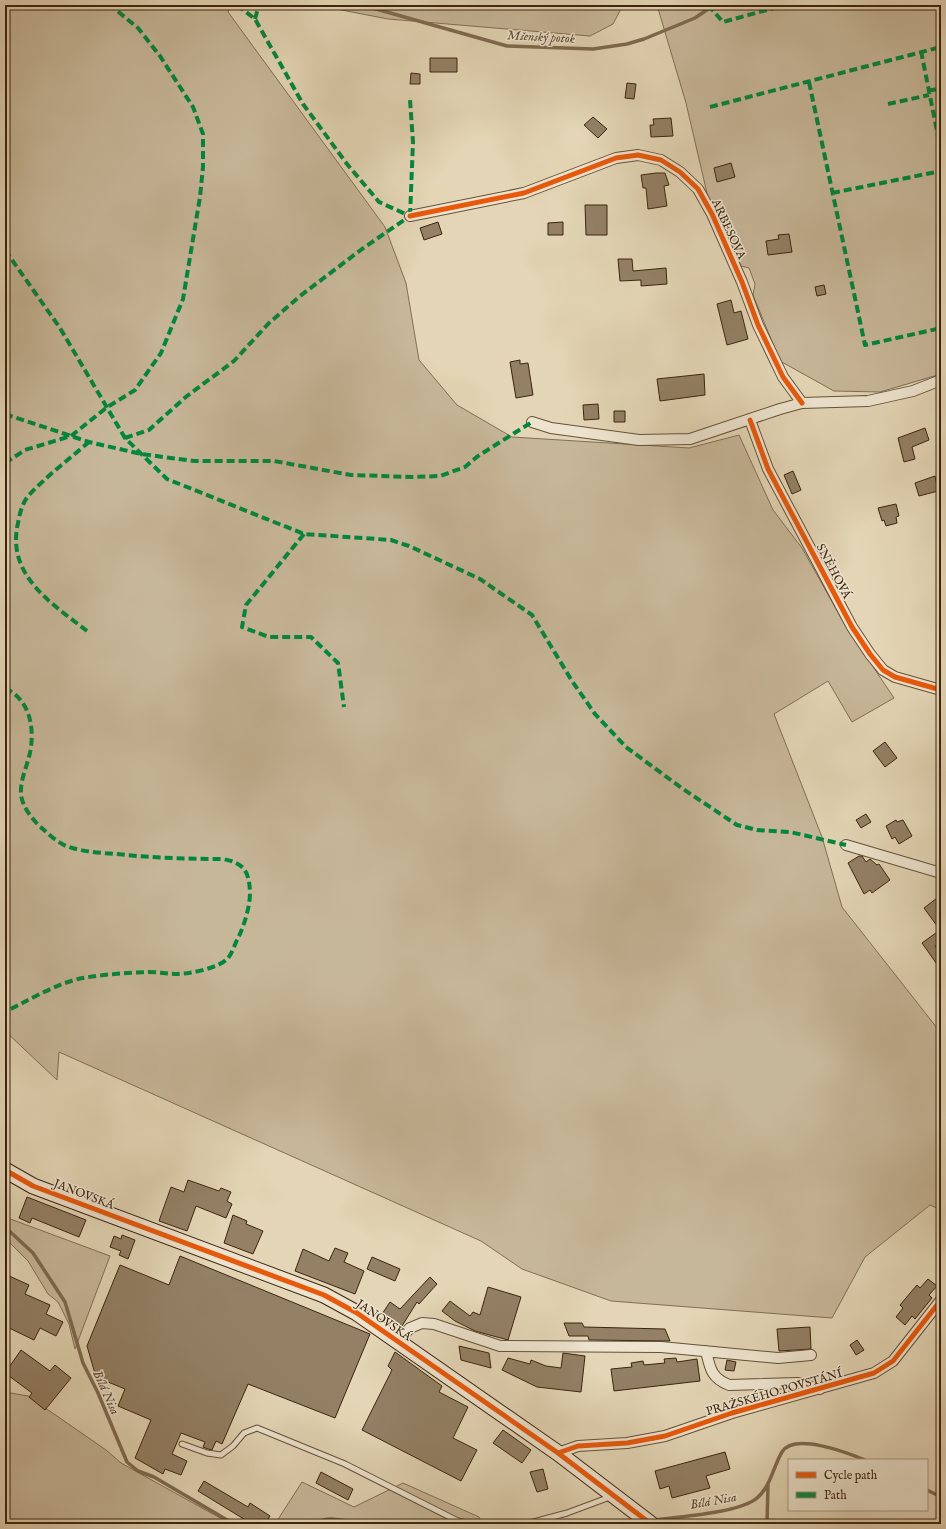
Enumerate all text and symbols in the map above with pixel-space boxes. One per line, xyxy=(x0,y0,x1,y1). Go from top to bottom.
water label: Mšenský potok xyxy=(507,27,576,48)
street label: ARBESOVA xyxy=(708,196,749,263)
street label: SNĚHOVÁ xyxy=(813,541,856,602)
street label: JANOVSKÁ xyxy=(49,1174,117,1214)
street label: JANOVSKÁ xyxy=(351,1294,416,1346)
street label: PRAŽSKÉHO POVSTÁNÍ xyxy=(704,1365,845,1419)
water label: Bílá Nisa xyxy=(88,1368,123,1418)
legend xyxy=(788,1459,928,1511)
text: Cycle path xyxy=(824,1468,878,1484)
text: Path xyxy=(824,1488,847,1503)
water label: Bílá Nisa xyxy=(689,1489,738,1514)

